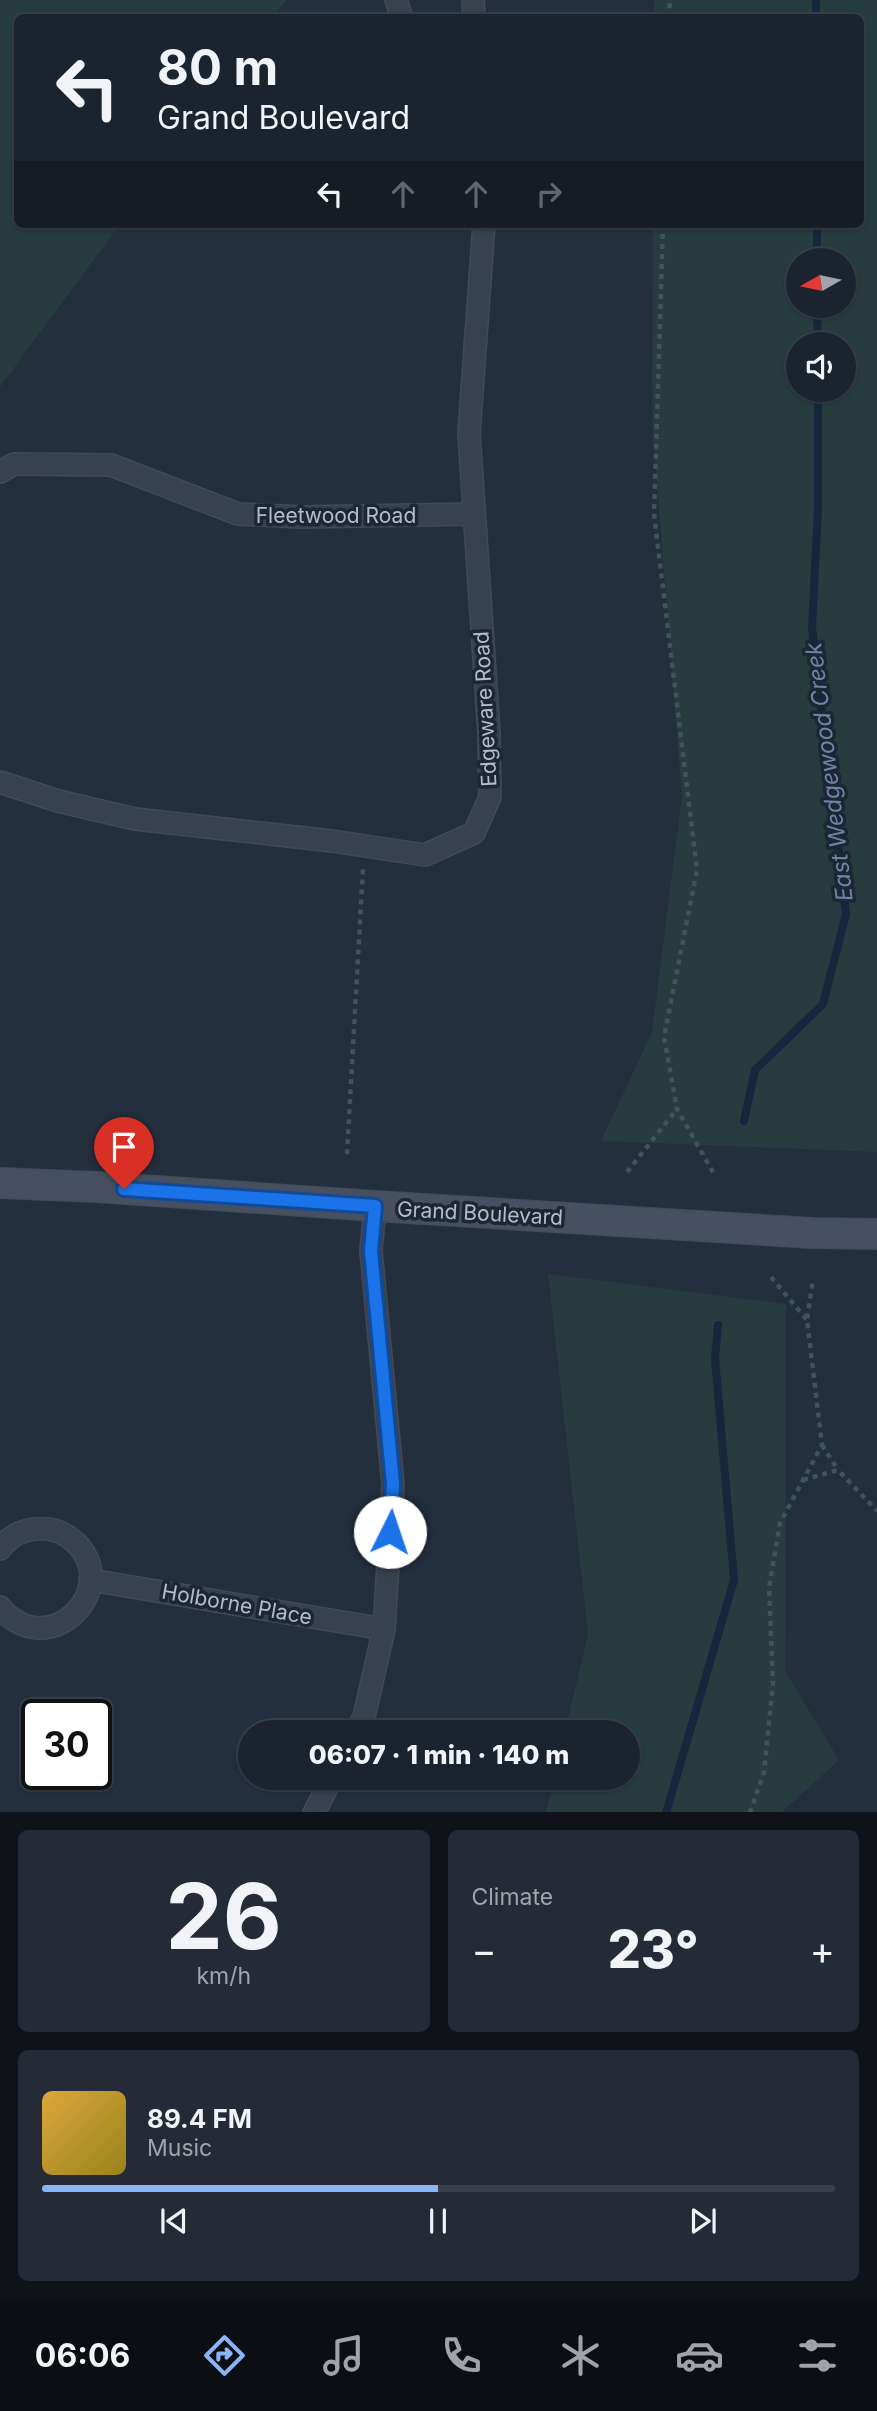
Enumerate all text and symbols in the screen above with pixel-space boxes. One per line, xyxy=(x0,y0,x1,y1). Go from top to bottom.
text: 80 m xyxy=(157,38,278,97)
icon: left xyxy=(42,42,133,133)
text: Grand Boulevard xyxy=(157,98,410,137)
icon: left xyxy=(311,175,349,213)
icon: ahead xyxy=(384,175,422,213)
icon: ahead xyxy=(457,175,495,213)
icon: right xyxy=(530,175,568,213)
north arrow xyxy=(786,248,856,318)
map controls xyxy=(786,248,856,402)
button: sound xyxy=(786,332,856,402)
street label: Fleetwood Road xyxy=(256,503,416,528)
street label: Edgeware Road xyxy=(468,631,502,787)
water label: East Wedgewood Creek xyxy=(799,641,859,903)
pin xyxy=(94,1117,154,1189)
icon: arrive xyxy=(105,1128,143,1166)
street label: Grand Boulevard xyxy=(396,1196,564,1230)
position arrow xyxy=(353,1495,427,1569)
street label: Holborne Place xyxy=(160,1578,314,1630)
speed limit sign: 30 xyxy=(21,1699,112,1790)
text: 06:07 · 1 min · 140 m xyxy=(309,1739,569,1770)
text: 26 xyxy=(166,1861,282,1971)
text: Climate xyxy=(472,1883,553,1911)
text: 23° xyxy=(608,1918,699,1981)
text: − xyxy=(472,1927,497,1973)
text: + xyxy=(810,1927,835,1973)
text: km/h xyxy=(196,1962,251,1990)
text: 89.4 FM xyxy=(147,2103,252,2134)
text: Music xyxy=(147,2134,212,2162)
icon: previous xyxy=(155,2202,193,2240)
icon: pause xyxy=(419,2202,457,2240)
icon: next xyxy=(684,2202,722,2240)
icon: directions xyxy=(200,2331,249,2380)
icon: music xyxy=(319,2331,368,2380)
icon: phone xyxy=(437,2331,486,2380)
icon: climate xyxy=(556,2331,605,2380)
icon: car xyxy=(675,2331,724,2380)
icon: filters xyxy=(793,2331,842,2380)
text: 06:06 xyxy=(35,2336,130,2375)

